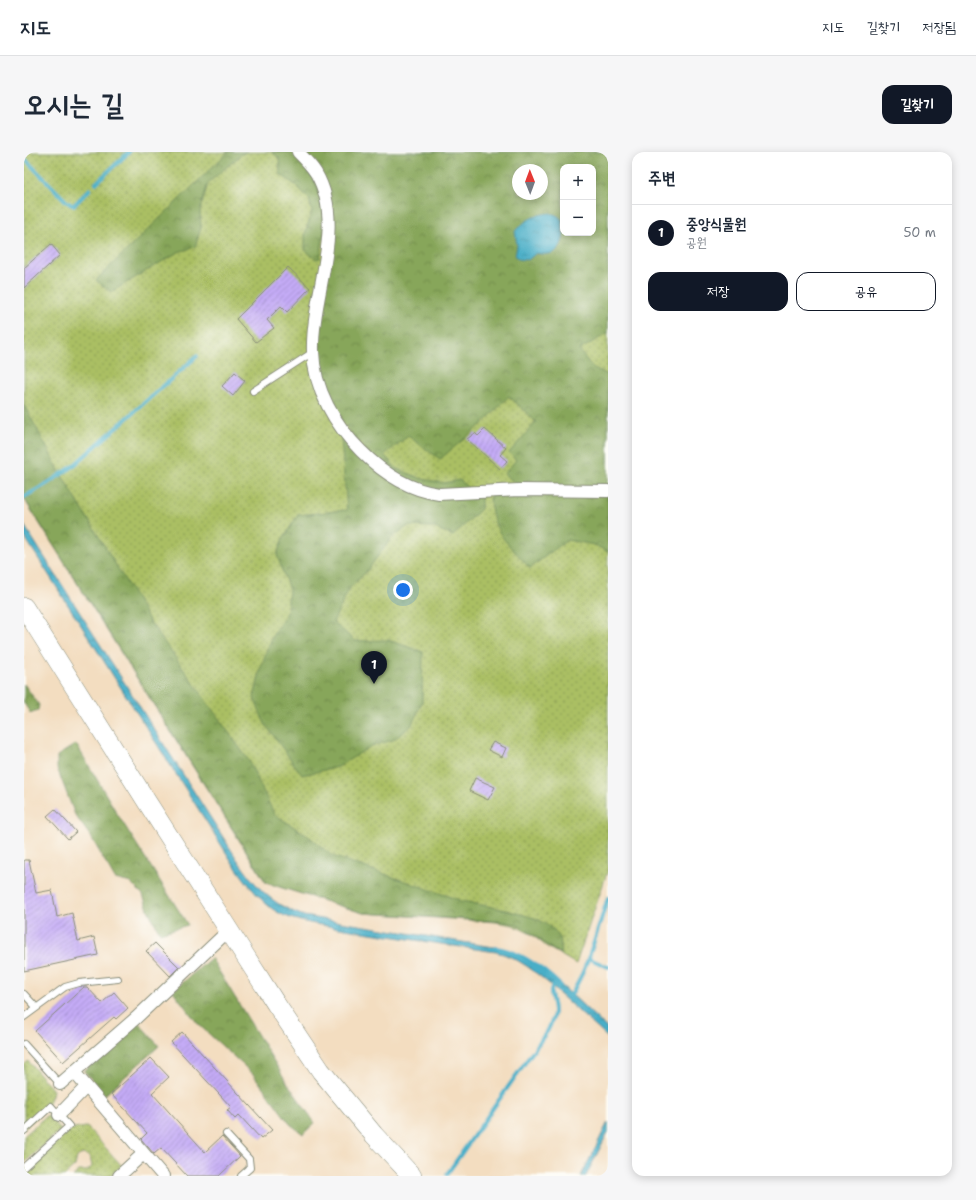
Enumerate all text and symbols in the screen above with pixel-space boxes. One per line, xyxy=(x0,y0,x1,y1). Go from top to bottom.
text: 지도 xyxy=(20,15,51,40)
text: 지도 xyxy=(822,18,844,36)
text: 길찾기 xyxy=(866,18,900,36)
text: 저장됨 xyxy=(922,18,956,36)
text: 오시는 길 xyxy=(24,85,124,123)
button: 길찾기 xyxy=(882,85,952,124)
north arrow xyxy=(512,164,548,200)
map controls xyxy=(560,164,596,236)
button: + xyxy=(560,164,596,200)
text: 주변 xyxy=(648,167,675,189)
button: − xyxy=(560,200,596,236)
text: 중앙식물원 xyxy=(686,214,746,234)
text: 1 xyxy=(658,224,664,241)
text: 50 m xyxy=(903,224,936,241)
text: 공원 xyxy=(686,234,707,251)
button: 저장 xyxy=(648,272,788,311)
button: 공유 xyxy=(796,272,936,311)
your location xyxy=(393,580,413,600)
pin: 1 xyxy=(361,651,387,684)

